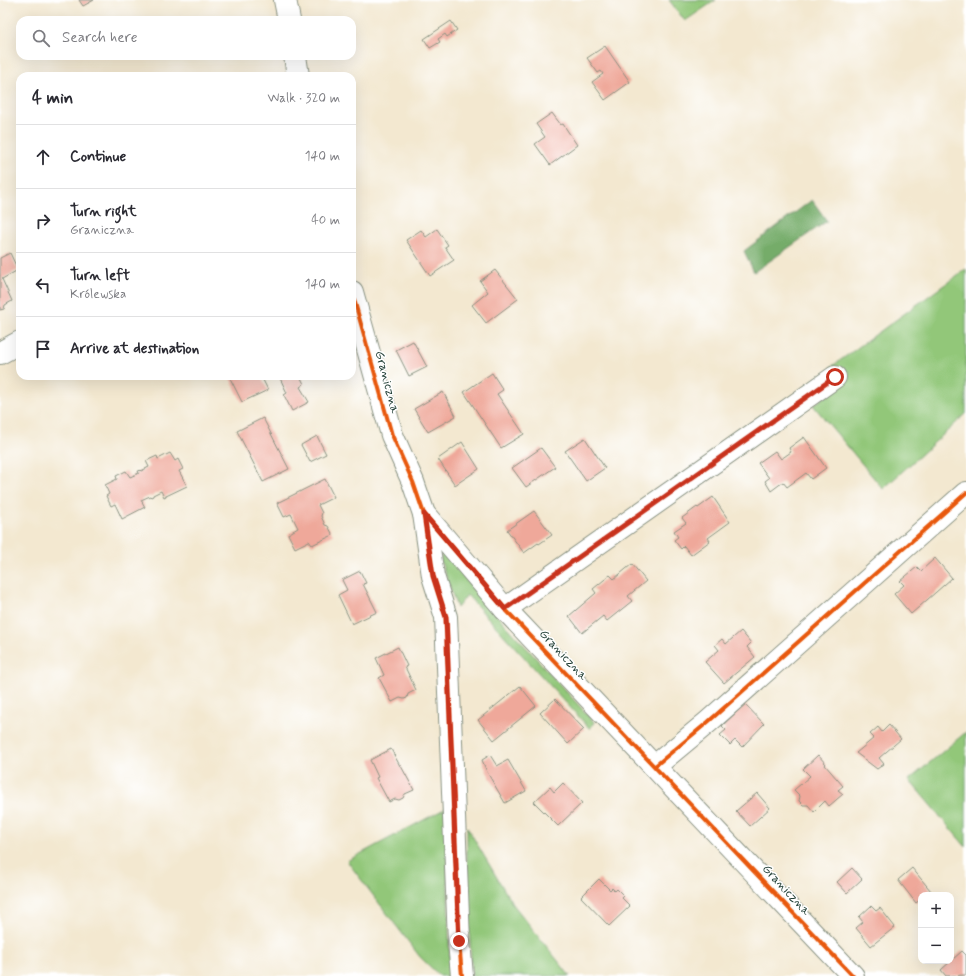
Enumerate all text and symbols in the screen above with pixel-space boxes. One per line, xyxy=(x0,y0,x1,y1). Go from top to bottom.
search box xyxy=(16,16,356,60)
icon: search xyxy=(30,27,52,49)
text: Search here xyxy=(62,28,138,48)
text: 4 min xyxy=(32,87,73,109)
text: Walk · 320 m xyxy=(267,90,340,107)
icon: ahead xyxy=(32,146,54,168)
text: Continue xyxy=(70,147,126,167)
text: 140 m xyxy=(305,148,340,165)
text: Turn right xyxy=(70,202,137,222)
icon: right xyxy=(32,210,54,232)
text: 40 m xyxy=(311,212,340,229)
text: Graniczna xyxy=(70,222,134,239)
text: Turn left xyxy=(70,266,130,286)
icon: left xyxy=(32,274,54,296)
text: 140 m xyxy=(305,276,340,293)
text: Królewska xyxy=(70,286,126,303)
icon: arrive xyxy=(32,338,54,360)
text: Arrive at destination xyxy=(70,339,199,359)
street label: Graniczna xyxy=(371,349,404,415)
route start xyxy=(826,368,844,386)
street label: Graniczna xyxy=(535,626,591,684)
street label: Graniczna xyxy=(758,861,814,919)
map controls xyxy=(918,892,954,964)
button: + xyxy=(918,892,954,928)
button: − xyxy=(918,928,954,964)
route end xyxy=(450,932,468,950)

